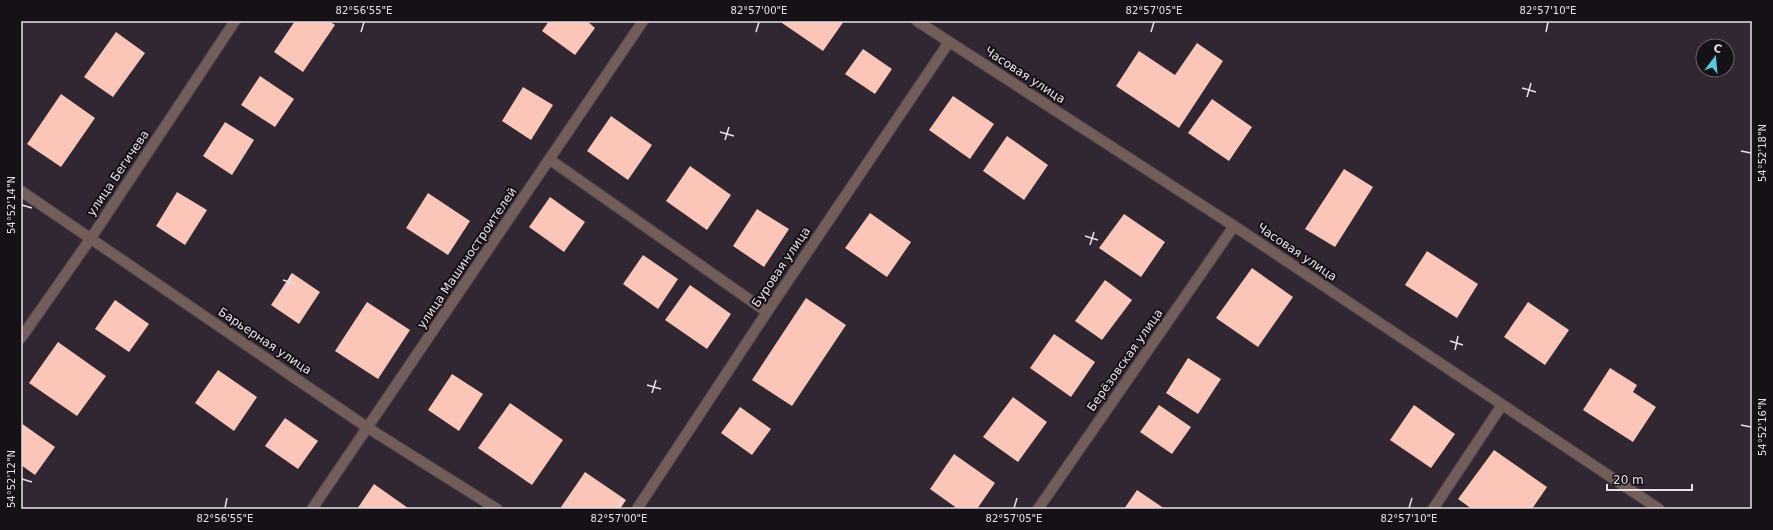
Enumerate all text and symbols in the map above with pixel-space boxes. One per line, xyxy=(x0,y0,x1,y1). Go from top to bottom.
text: 82°56'55"E xyxy=(336,5,392,16)
text: 82°57'00"E xyxy=(731,5,787,16)
text: 82°57'05"E xyxy=(1126,5,1182,16)
text: 82°57'10"E xyxy=(1520,5,1576,16)
north arrow xyxy=(1695,38,1735,78)
text: С xyxy=(1712,42,1723,56)
street label: Часовая улица xyxy=(982,44,1068,106)
text: 54°52'18"N xyxy=(1757,124,1768,182)
street label: улица Бегичева xyxy=(84,127,152,219)
text: 54°52'14"N xyxy=(6,176,17,234)
street label: улица Машиностроителей xyxy=(414,185,520,331)
street label: Часовая улица xyxy=(1255,220,1339,284)
street label: Буровая улица xyxy=(749,224,813,310)
street label: Барьерная улица xyxy=(216,305,314,377)
street label: Берёзовская улица xyxy=(1084,306,1166,414)
text: 54°52'16"N xyxy=(1757,398,1768,456)
text: 54°52'12"N xyxy=(6,450,17,508)
scale bar xyxy=(1607,466,1692,492)
text: 20 m xyxy=(1613,473,1644,487)
text: 82°56'55"E xyxy=(197,513,253,524)
text: 82°57'00"E xyxy=(591,513,647,524)
text: 82°57'05"E xyxy=(986,513,1042,524)
text: 82°57'10"E xyxy=(1381,513,1437,524)

